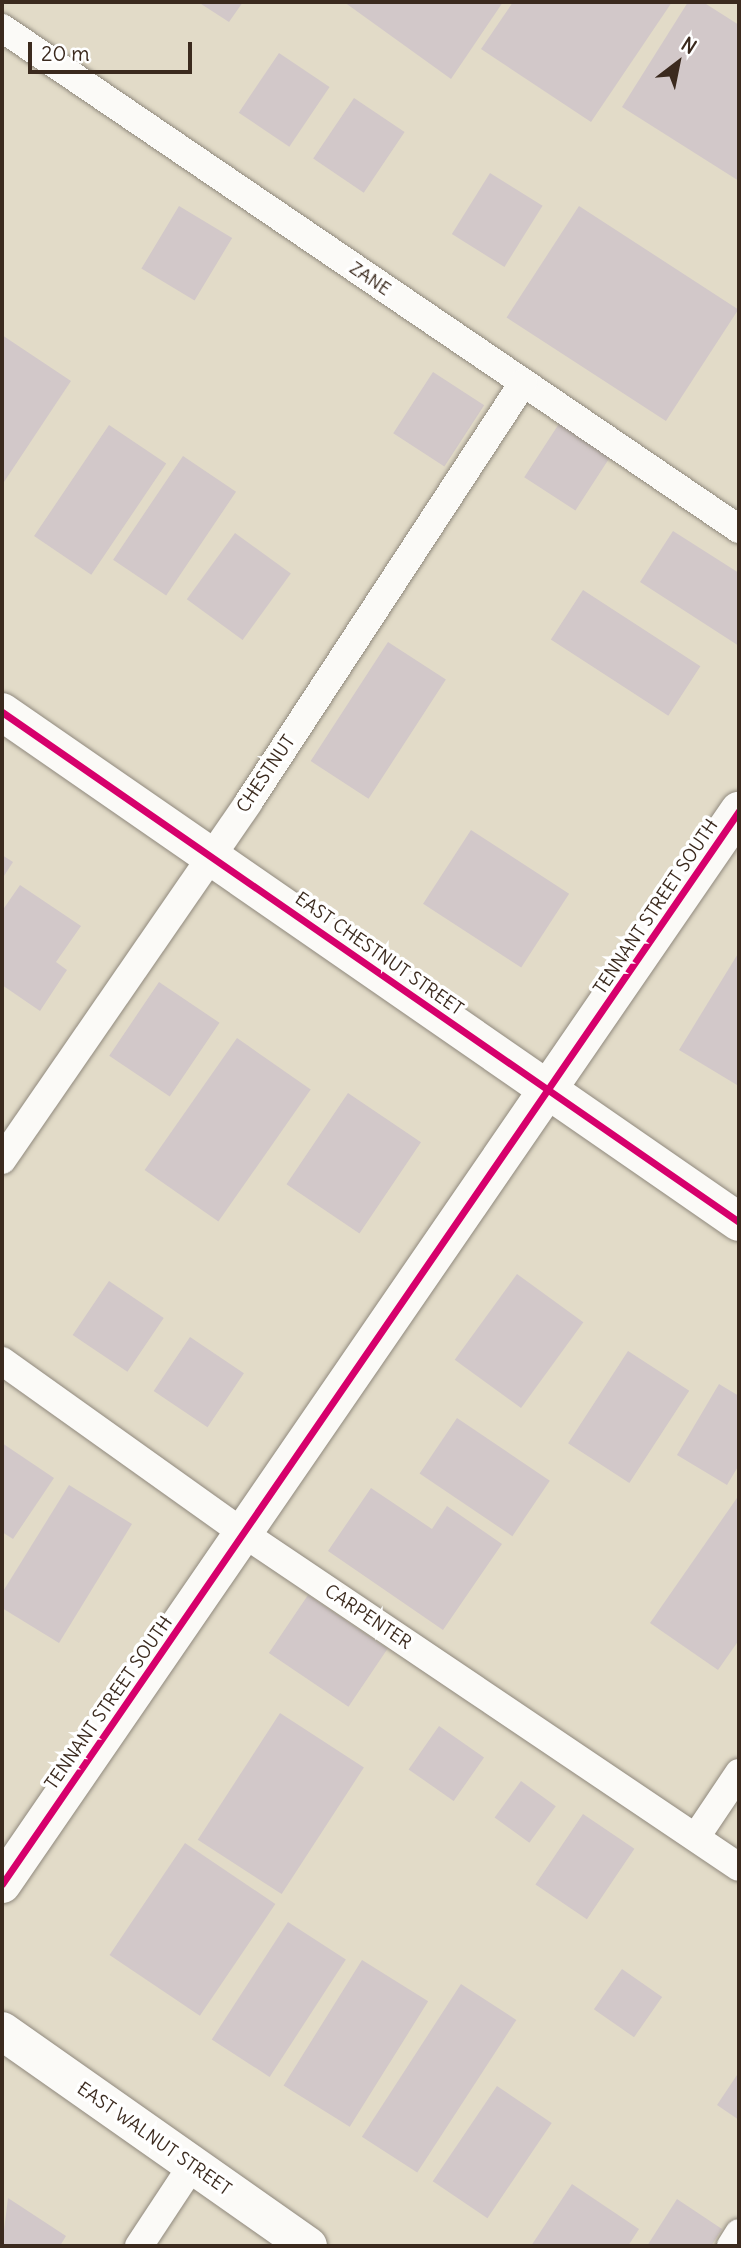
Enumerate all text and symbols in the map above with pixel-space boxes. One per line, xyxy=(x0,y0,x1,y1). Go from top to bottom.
scale bar xyxy=(32,28,196,72)
north arrow xyxy=(643,28,713,98)
text: N xyxy=(677,32,701,59)
text: 20 m xyxy=(41,40,90,67)
street label: ZANE xyxy=(345,258,395,300)
street label: CHESTNUT xyxy=(232,731,300,817)
street label: TENNANT STREET SOUTH xyxy=(589,815,723,999)
street label: EAST CHESTNUT STREET xyxy=(291,888,467,1020)
street label: CARPENTER xyxy=(320,1580,416,1654)
street label: TENNANT STREET SOUTH xyxy=(41,1612,177,1794)
street label: EAST WALNUT STREET xyxy=(73,2078,235,2200)

